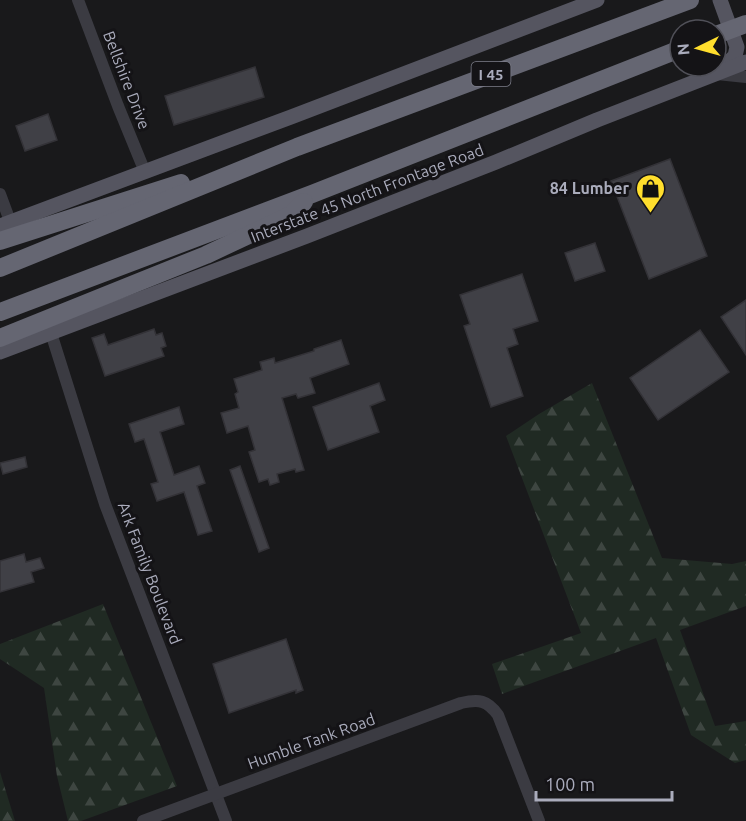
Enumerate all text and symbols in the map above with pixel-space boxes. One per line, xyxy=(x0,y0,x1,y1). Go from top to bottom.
north arrow xyxy=(668,18,728,78)
street label: Bellshire Drive xyxy=(100,28,154,132)
text: N xyxy=(674,43,693,56)
road number: I 45 xyxy=(472,62,510,86)
street label: Interstate 45 North Frontage Road xyxy=(248,140,486,246)
shop icon: 84 Lumber xyxy=(634,172,666,214)
place label: 84 Lumber xyxy=(550,179,629,197)
street label: Ark Family Boulevard xyxy=(115,499,185,647)
street label: Humble Tank Road xyxy=(245,710,377,772)
scale bar xyxy=(536,764,672,802)
text: 100 m xyxy=(545,774,595,794)

